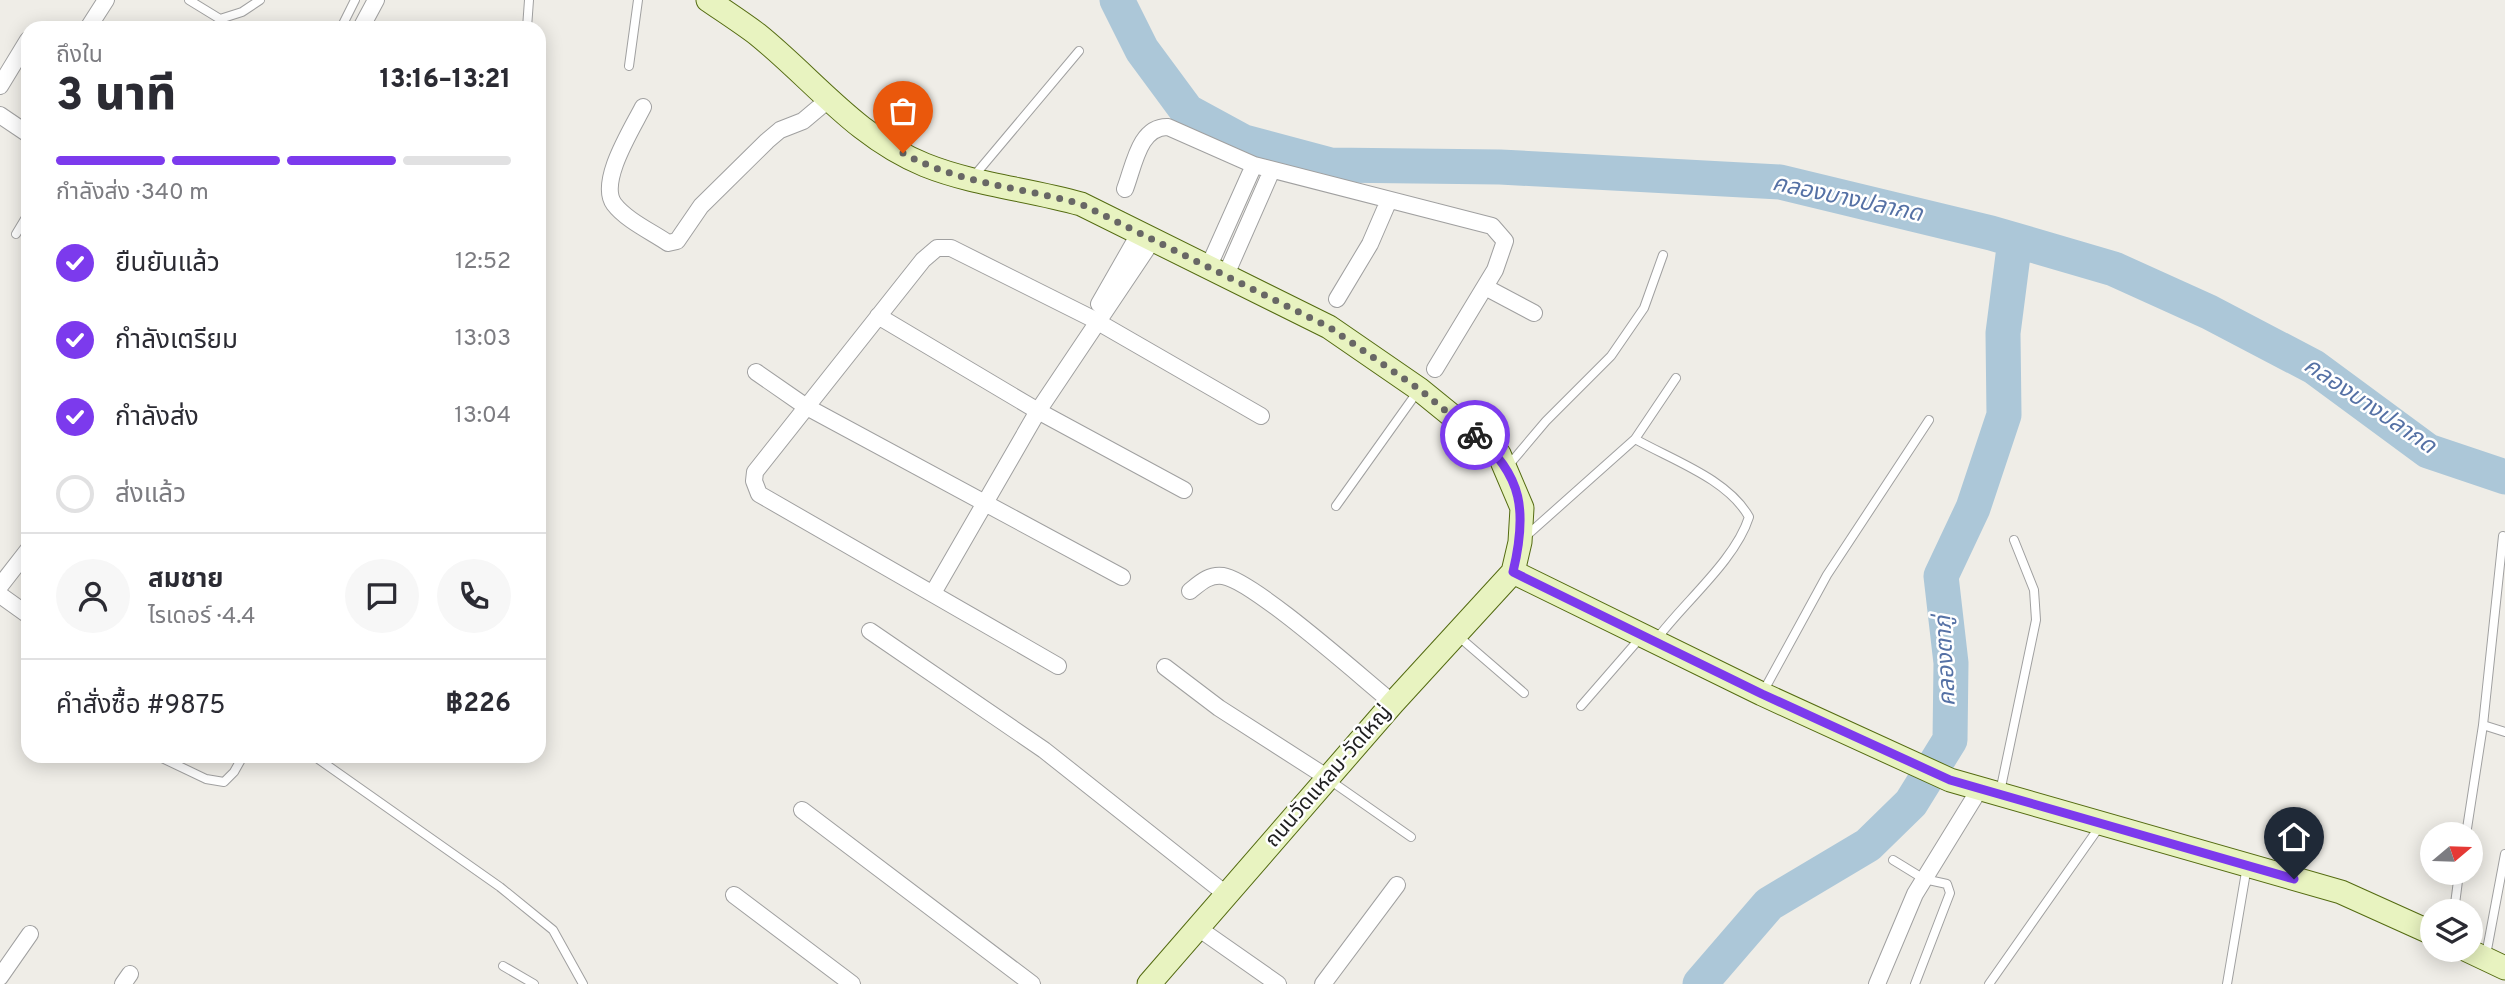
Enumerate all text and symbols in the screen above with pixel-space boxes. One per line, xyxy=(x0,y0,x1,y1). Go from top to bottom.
text: ถึงใน xyxy=(56,42,103,71)
text: 13:16–13:21 xyxy=(379,64,511,97)
text: 3 นาที xyxy=(56,68,176,127)
pin xyxy=(873,81,933,153)
icon: bag xyxy=(884,92,922,130)
water label: คลองบางปลากด xyxy=(1769,170,1926,230)
text: กำลังส่ง · 340 m xyxy=(56,179,209,208)
icon: check xyxy=(56,244,94,282)
text: ยืนยันแล้ว xyxy=(115,248,220,281)
text: 12:52 xyxy=(455,248,511,277)
icon: check xyxy=(56,321,94,359)
text: กำลังเตรียม xyxy=(115,325,238,358)
text: 13:03 xyxy=(455,325,511,354)
water label: คลองบางปลากด xyxy=(2298,352,2441,462)
icon: check xyxy=(56,398,94,436)
courier xyxy=(1440,400,1510,470)
text: กำลังส่ง xyxy=(115,402,199,435)
text: 13:04 xyxy=(454,402,511,431)
icon: bike xyxy=(1456,416,1494,454)
text: ส่งแล้ว xyxy=(115,479,186,512)
button: person xyxy=(56,559,130,633)
button: chat xyxy=(345,559,419,633)
button: phone xyxy=(437,559,511,633)
text: สมชาย xyxy=(148,564,224,597)
text: ไรเดอร์ · 4.4 xyxy=(148,603,256,632)
water label: คลองตาภู่ xyxy=(1930,612,1964,707)
text: ฿226 xyxy=(445,688,511,721)
text: คำสั่งซื้อ #9875 xyxy=(56,690,225,723)
street label: ถนนวัดแหลม-วัดใหญ่ xyxy=(1260,700,1398,854)
pin xyxy=(2264,807,2324,879)
icon: home xyxy=(2275,818,2313,856)
north arrow xyxy=(2420,822,2483,886)
map controls xyxy=(2420,822,2483,962)
button: layers xyxy=(2420,899,2483,962)

